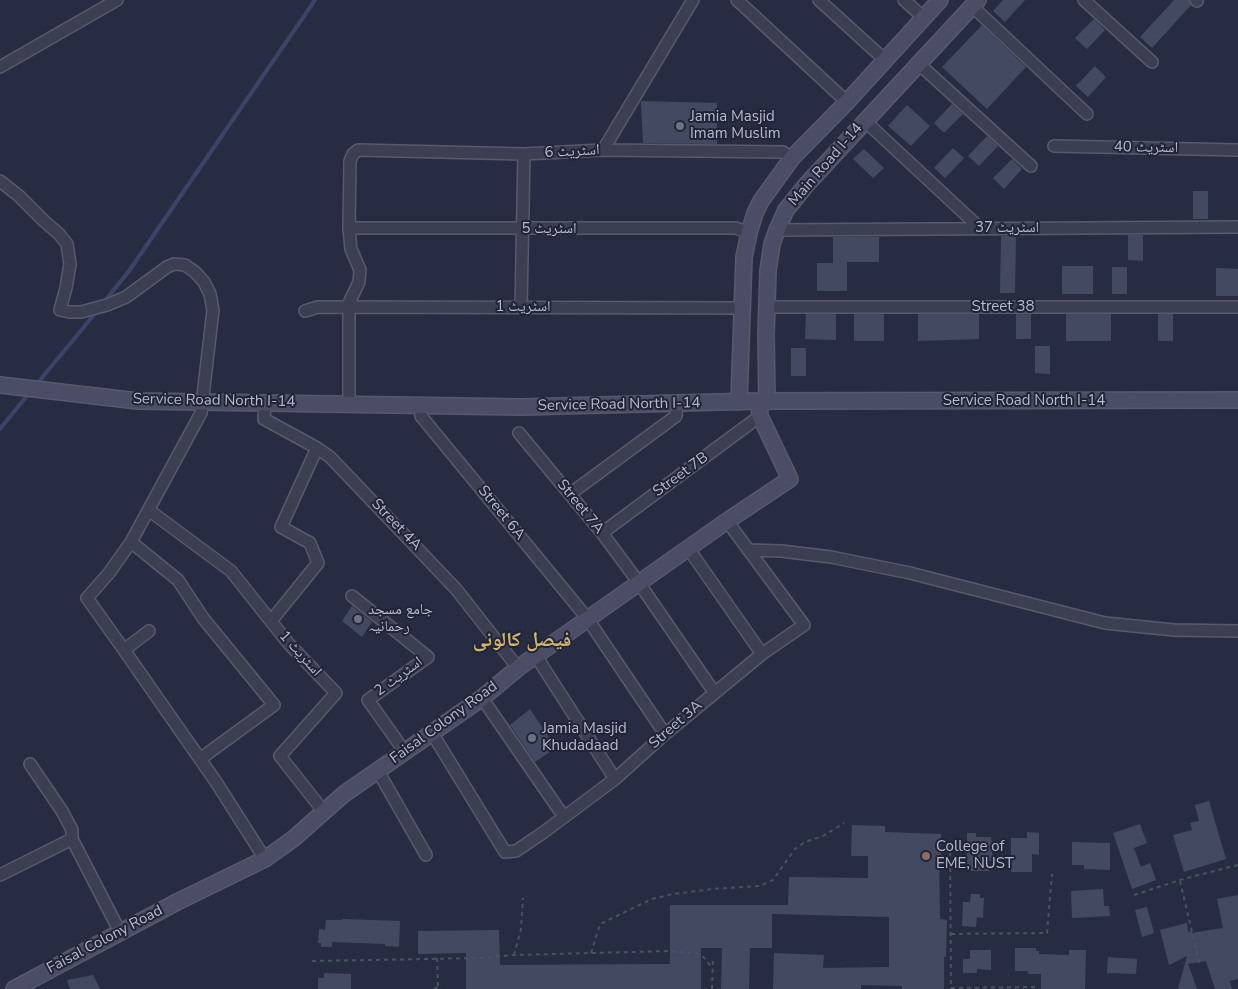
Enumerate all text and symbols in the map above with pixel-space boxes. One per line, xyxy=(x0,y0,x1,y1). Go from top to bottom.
place label: Jamia Masjid Imam Muslim xyxy=(690,108,781,143)
marker: Jamia Masjid Imam Muslim xyxy=(674,120,686,132)
street label: Main Road I-14 xyxy=(785,120,867,210)
street label: اسٹریٹ 40 xyxy=(1114,138,1178,158)
street label: اسٹریٹ 6 xyxy=(544,142,600,162)
street label: اسٹریٹ 37 xyxy=(975,219,1039,237)
street label: اسٹریٹ 5 xyxy=(521,220,577,238)
street label: اسٹریٹ 1 xyxy=(495,298,551,316)
street label: Street 38 xyxy=(972,298,1034,316)
street label: Service Road North I-14 xyxy=(133,391,295,411)
street label: Service Road North I-14 xyxy=(943,392,1105,410)
street label: Service Road North I-14 xyxy=(538,395,700,415)
street label: Street 7B xyxy=(650,449,712,501)
street label: Street 7A xyxy=(553,476,607,538)
street label: Street 6A xyxy=(474,482,528,544)
street label: Street 4A xyxy=(367,495,425,555)
place label: جامع مسجد رحمانیہ xyxy=(368,601,433,636)
marker: جامع مسجد رحمانیہ xyxy=(352,613,364,625)
street label: اسٹریٹ 1 xyxy=(275,627,325,681)
district label: فیصل کالونی xyxy=(473,629,571,653)
street label: اسٹریٹ 2 xyxy=(371,654,427,700)
street label: Faisal Colony Road xyxy=(387,678,501,768)
street label: Street 3A xyxy=(646,697,706,753)
place label: Jamia Masjid Khudadaad xyxy=(542,720,627,755)
marker: Jamia Masjid Khudadaad xyxy=(526,732,538,744)
place label: College of EME, NUST xyxy=(936,838,1014,873)
marker: College of EME, NUST xyxy=(920,850,932,862)
street label: Faisal Colony Road xyxy=(44,902,166,978)

